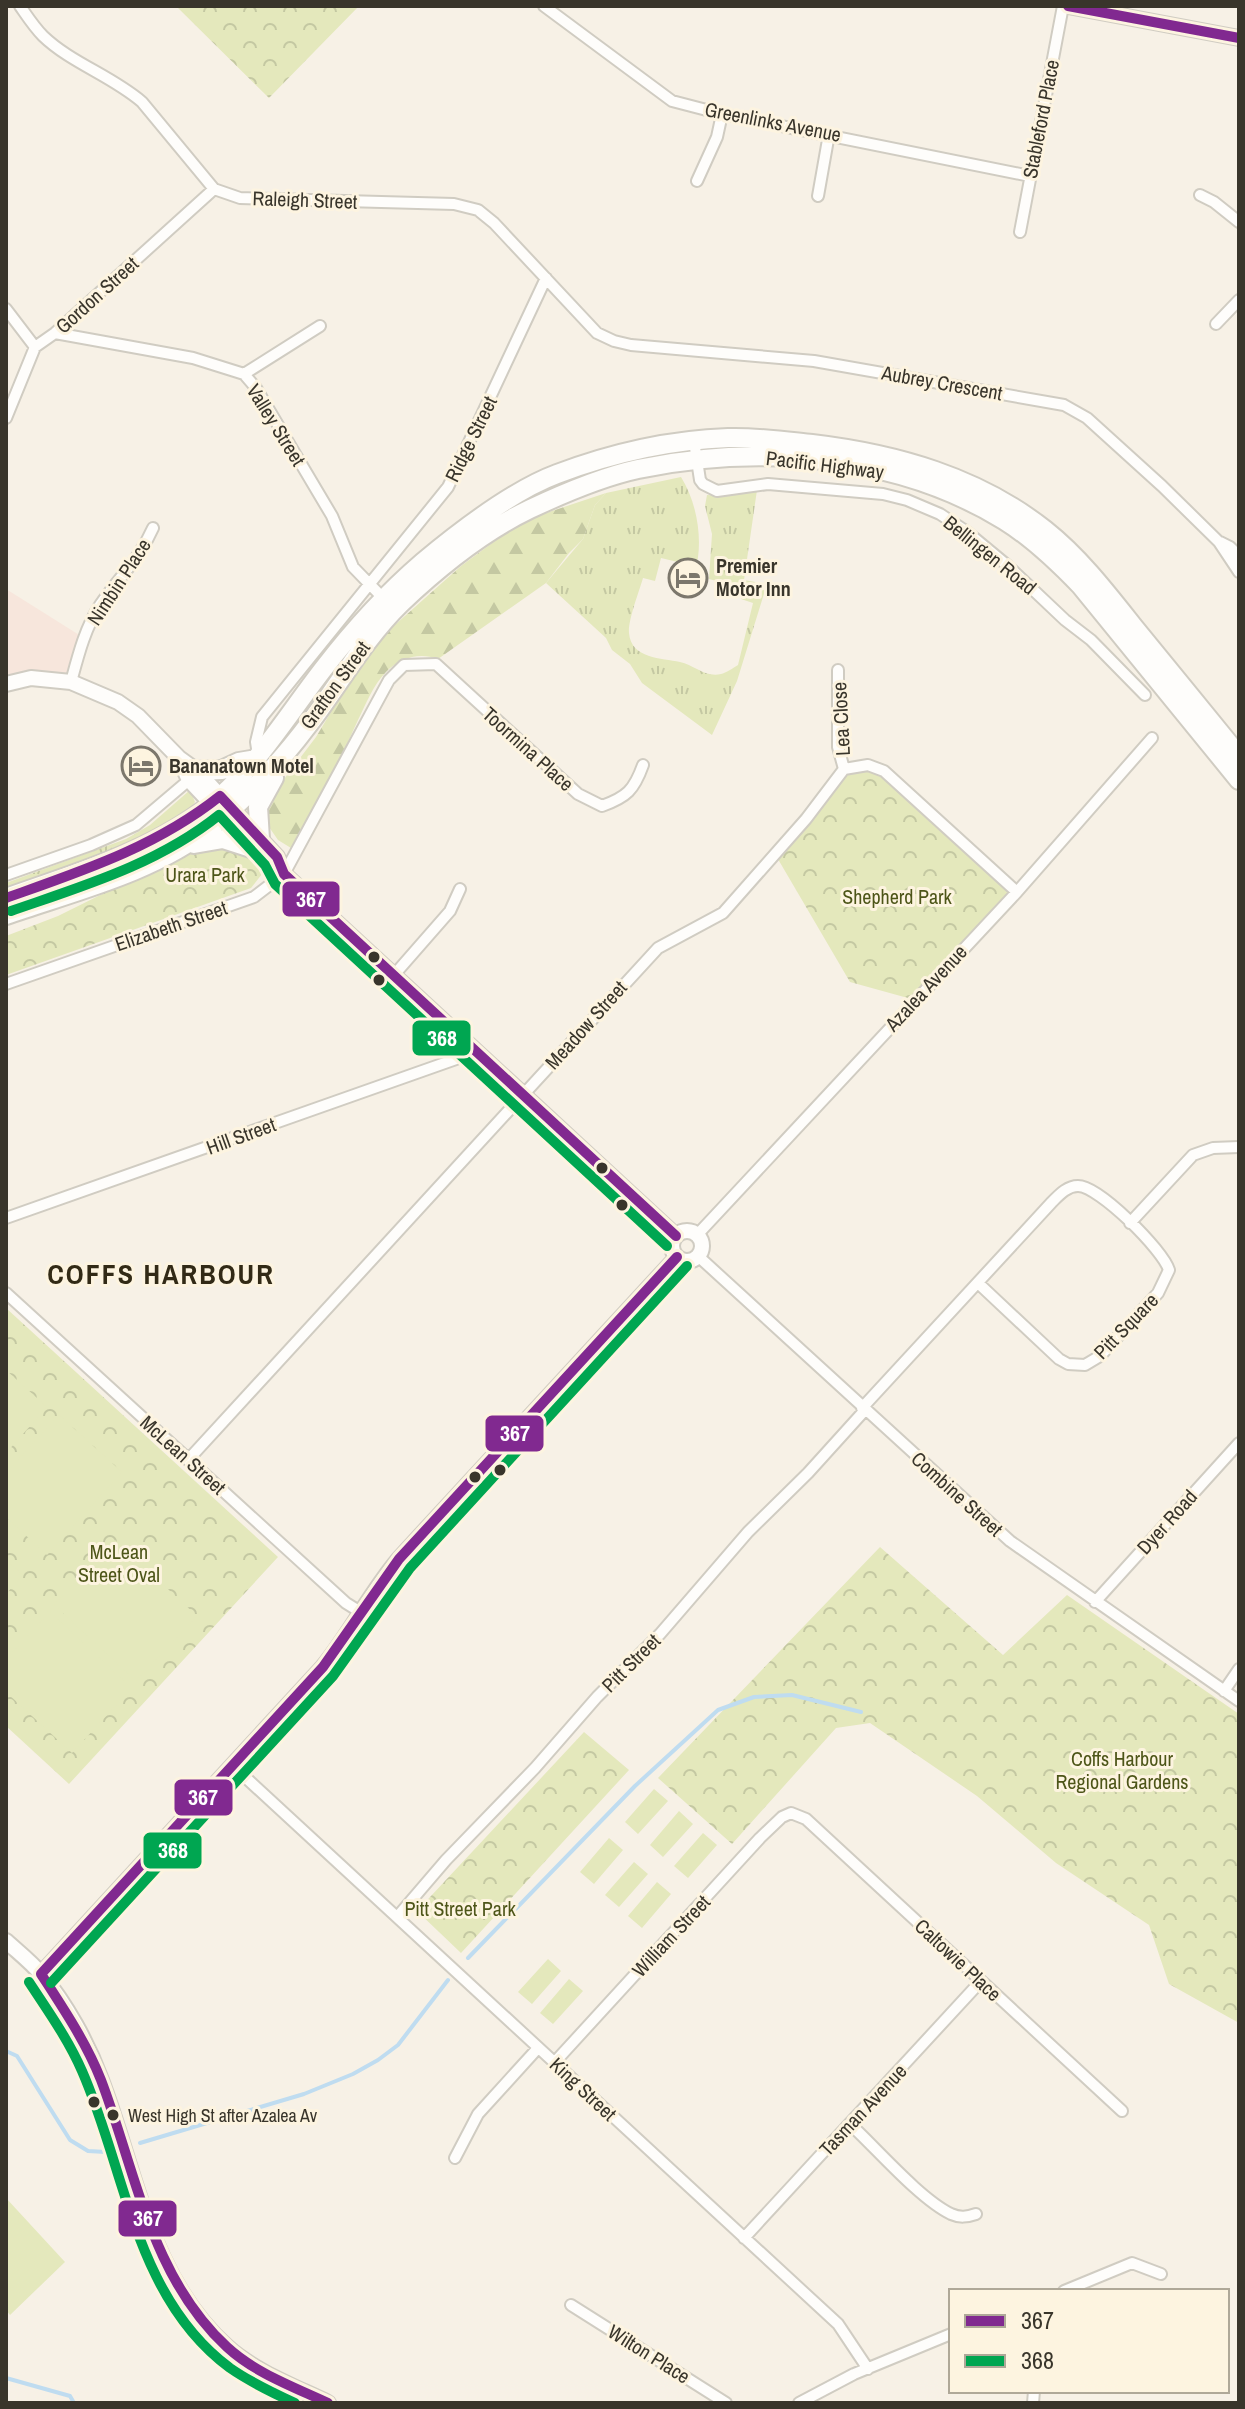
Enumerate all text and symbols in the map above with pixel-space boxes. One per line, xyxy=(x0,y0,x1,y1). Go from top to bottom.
street label: Stableford Place xyxy=(1016,57,1065,181)
street label: Greenlinks Avenue xyxy=(703,95,844,148)
street label: Raleigh Street xyxy=(252,184,358,215)
street label: Gordon Street xyxy=(49,250,144,339)
street label: Aubrey Crescent xyxy=(879,358,1005,406)
street label: Valley Street xyxy=(241,379,312,471)
street label: Ridge Street xyxy=(438,391,503,486)
street label: Pacific Highway xyxy=(765,444,886,485)
street label: Bellingen Road xyxy=(938,509,1042,600)
street label: Nimbin Place xyxy=(80,533,157,630)
place label: Premier Motor Inn xyxy=(716,552,791,602)
hotel icon: Premier Motor Inn xyxy=(667,557,709,599)
street label: Grafton Street xyxy=(293,635,376,734)
street label: Lea Close xyxy=(825,681,856,757)
street label: Toormina Place xyxy=(477,700,580,797)
hotel icon: Bananatown Motel xyxy=(120,745,162,787)
place label: Bananatown Motel xyxy=(169,752,314,779)
park label: Urara Park xyxy=(165,861,245,888)
line badge: 367 xyxy=(281,880,341,918)
park label: Shepherd Park xyxy=(842,883,952,910)
text: 367 xyxy=(296,884,326,914)
street label: Elizabeth Street xyxy=(111,894,231,957)
street label: Azalea Avenue xyxy=(878,939,973,1038)
unlabelled marker xyxy=(366,949,382,965)
unlabelled marker xyxy=(371,972,387,988)
street label: Meadow Street xyxy=(539,974,633,1075)
line badge: 368 xyxy=(411,1019,472,1057)
text: 368 xyxy=(427,1023,457,1053)
street label: Hill Street xyxy=(202,1110,280,1161)
unlabelled marker xyxy=(594,1160,610,1176)
unlabelled marker xyxy=(614,1197,630,1213)
district label: COFFS HARBOUR xyxy=(47,1255,275,1293)
street label: Pitt Square xyxy=(1087,1287,1164,1365)
street label: McLean Street xyxy=(135,1409,232,1501)
line badge: 367 xyxy=(484,1414,545,1453)
text: 367 xyxy=(500,1418,530,1448)
street label: Combine Street xyxy=(906,1445,1009,1542)
unlabelled marker xyxy=(492,1462,508,1478)
unlabelled marker xyxy=(467,1469,483,1485)
street label: Dyer Road xyxy=(1130,1484,1203,1560)
park label: McLean Street Oval xyxy=(78,1538,160,1588)
street label: Pitt Street xyxy=(595,1627,666,1698)
park label: Coffs Harbour Regional Gardens xyxy=(1055,1745,1189,1795)
line badge: 367 xyxy=(173,1778,234,1817)
text: 367 xyxy=(188,1782,218,1812)
line badge: 368 xyxy=(142,1831,203,1870)
text: 368 xyxy=(158,1835,188,1865)
street label: William Street xyxy=(626,1888,716,1983)
park label: Pitt Street Park xyxy=(404,1895,516,1922)
street label: Caltowie Place xyxy=(909,1912,1008,2007)
street label: King Street xyxy=(544,2051,623,2127)
street label: Tasman Avenue xyxy=(813,2058,912,2162)
unlabelled marker xyxy=(86,2094,102,2110)
place label: West High St after Azalea Av xyxy=(128,2103,318,2128)
marker: West High St after Azalea Av xyxy=(105,2107,121,2123)
line badge: 367 xyxy=(117,2199,178,2238)
text: 367 xyxy=(133,2203,163,2233)
legend xyxy=(949,2289,1229,2393)
text: 367 xyxy=(1021,2304,1054,2336)
street label: Wilton Place xyxy=(603,2318,695,2389)
text: 368 xyxy=(1021,2344,1054,2376)

